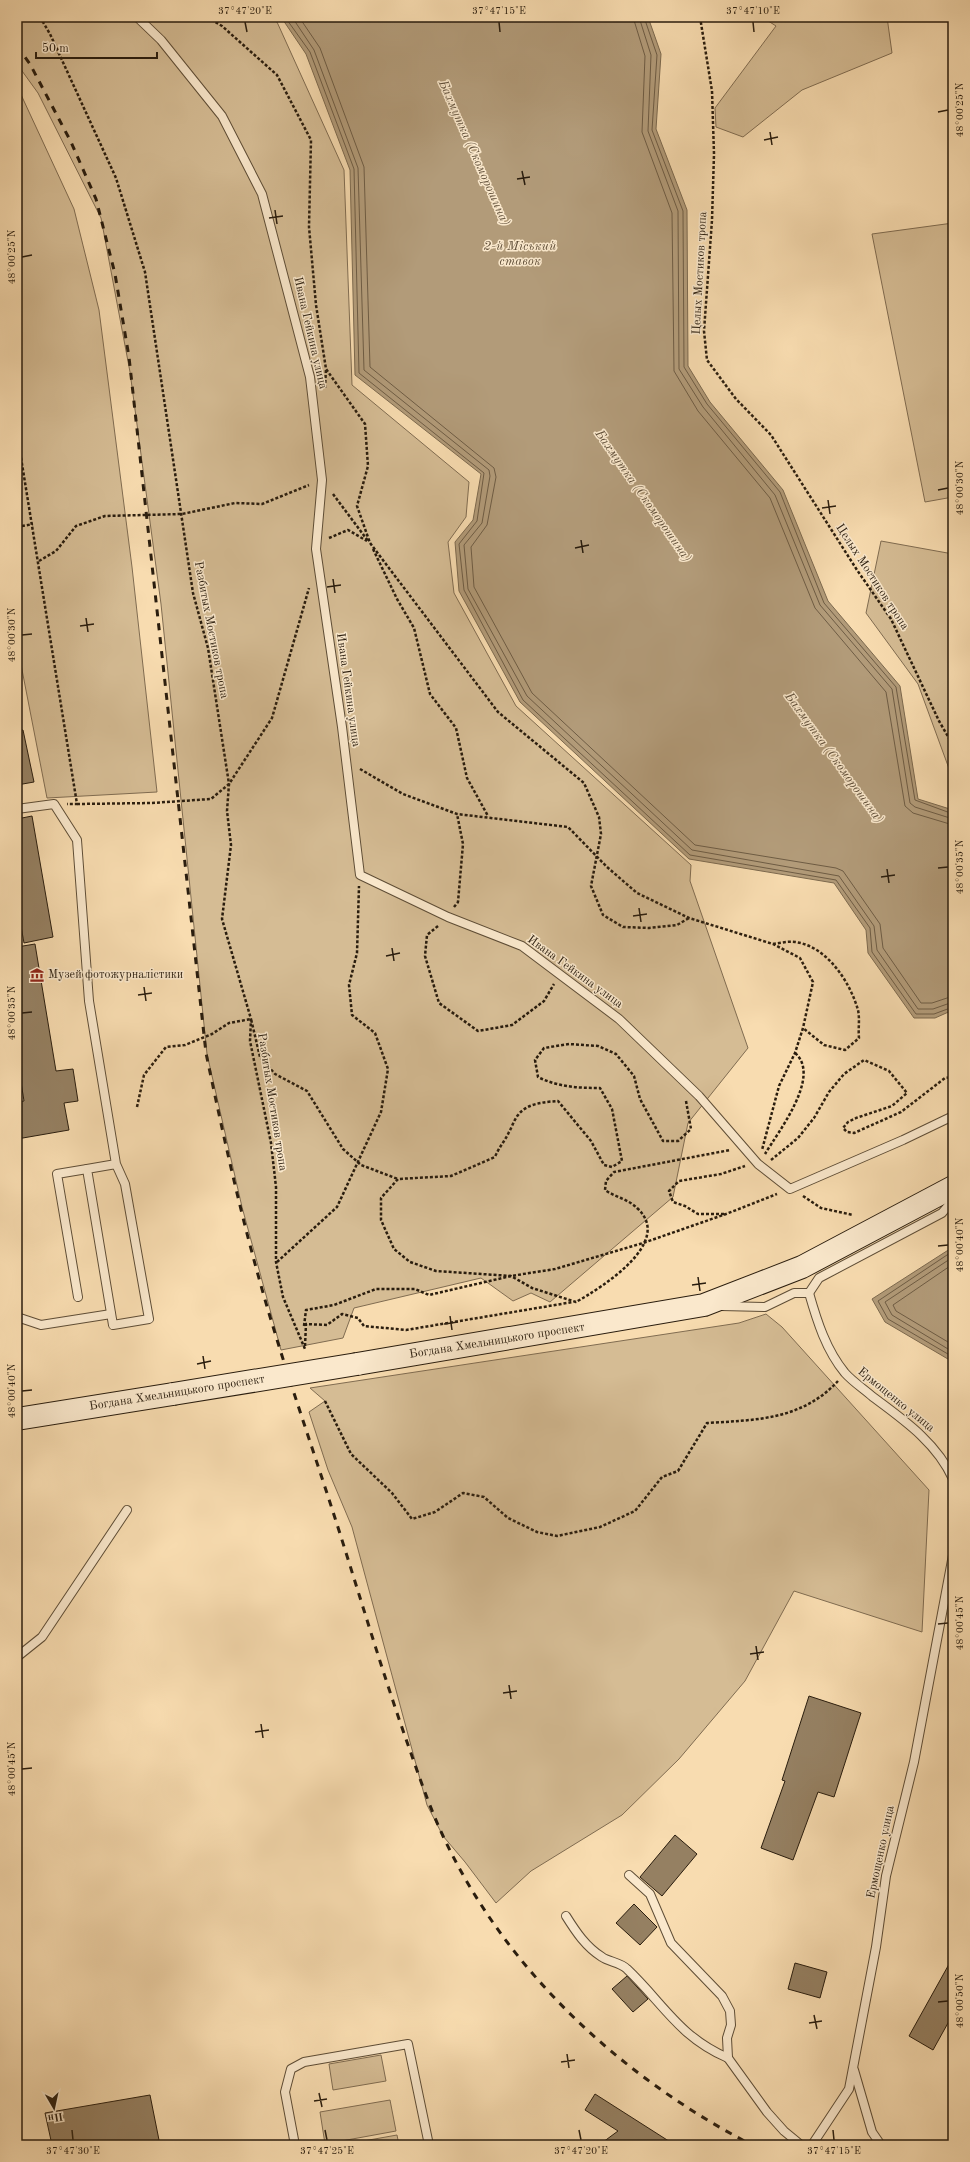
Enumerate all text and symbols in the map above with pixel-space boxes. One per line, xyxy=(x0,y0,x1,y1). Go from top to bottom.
text: 37°47'20"E xyxy=(218,6,272,16)
text: 37°47'15"E xyxy=(472,6,526,16)
text: 37°47'10"E xyxy=(726,6,780,16)
scale bar xyxy=(36,34,157,60)
text: 50 m xyxy=(42,42,69,55)
water label: Бахмутка (Скоморошина) xyxy=(436,77,512,228)
text: 48°00'25"N xyxy=(955,82,965,137)
street label: Целых Мостиков тропа xyxy=(691,211,709,335)
text: 48°00'25"N xyxy=(7,229,17,284)
water label: 2-й Міський ставок xyxy=(484,240,557,268)
street label: Ивана Гейкина улица xyxy=(291,276,329,390)
water label: Бахмутка (Скоморошина) xyxy=(592,427,694,564)
text: 48°00'30"N xyxy=(955,460,965,515)
street label: Целых Мостиков тропа xyxy=(833,522,911,632)
street label: Разбитых Мостиков тропа xyxy=(192,560,230,700)
text: 48°00'30"N xyxy=(7,607,17,662)
street label: Ивана Гейкина улица xyxy=(334,632,362,748)
water label: Бахмутка (Скоморошина) xyxy=(782,690,886,826)
text: 48°00'35"N xyxy=(955,839,965,894)
street label: Ивана Гейкина улица xyxy=(525,933,625,1011)
museum icon: Музей фотожурналістики xyxy=(29,967,45,983)
place label: Музей фотожурналістики xyxy=(48,968,183,981)
text: 48°00'35"N xyxy=(7,985,17,1040)
street label: Разбитых Мостиков тропа xyxy=(255,1032,289,1172)
text: 48°00'40"N xyxy=(955,1217,965,1272)
street label: Богдана Хмельницького проспект xyxy=(408,1321,586,1361)
text: 48°00'40"N xyxy=(7,1363,17,1418)
street label: Ермощенко улица xyxy=(855,1366,937,1434)
street label: Богдана Хмельницького проспект xyxy=(88,1373,266,1413)
text: 48°00'45"N xyxy=(955,1595,965,1650)
text: 48°00'45"N xyxy=(7,1741,17,1796)
street label: Ермощенко улица xyxy=(865,1804,897,1900)
text: 48°00'50"N xyxy=(955,1973,965,2028)
north arrow xyxy=(34,2088,74,2128)
text: Пн xyxy=(47,2110,64,2123)
text: 37°47'30"E xyxy=(46,2146,100,2156)
text: 37°47'25"E xyxy=(300,2146,354,2156)
text: 37°47'20"E xyxy=(554,2146,608,2156)
text: 37°47'15"E xyxy=(807,2146,861,2156)

